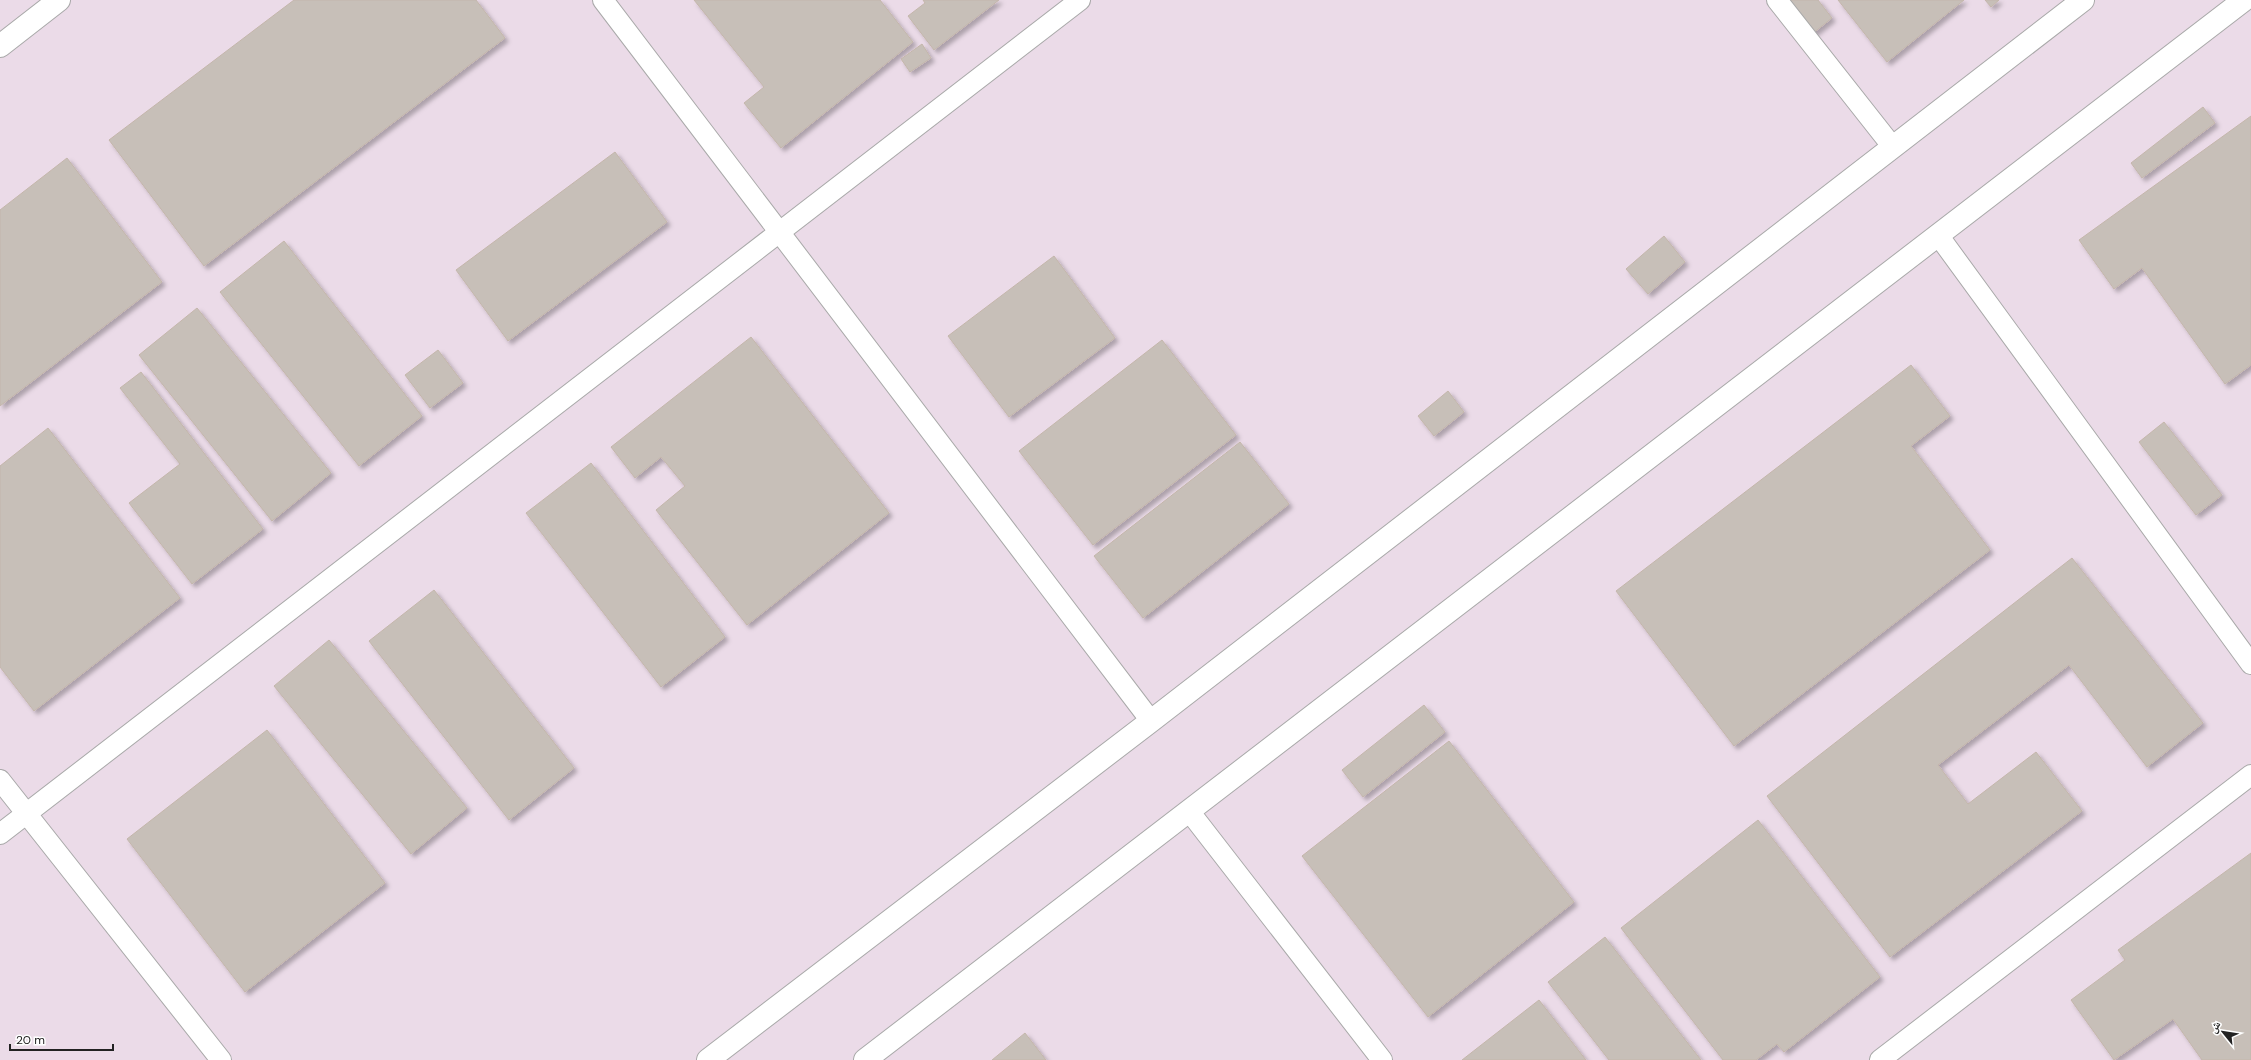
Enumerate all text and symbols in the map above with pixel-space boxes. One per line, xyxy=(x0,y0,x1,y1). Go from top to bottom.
north arrow xyxy=(2203,1012,2243,1052)
text: ش xyxy=(2205,1018,2224,1036)
scale bar xyxy=(10,1026,113,1052)
text: 20 m xyxy=(16,1032,45,1048)

